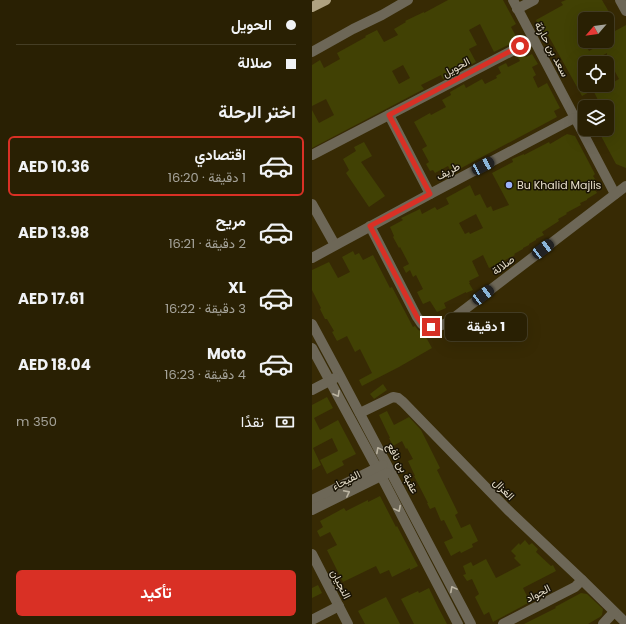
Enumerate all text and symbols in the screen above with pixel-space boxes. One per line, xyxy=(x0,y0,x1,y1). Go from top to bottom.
north arrow xyxy=(578,12,614,48)
map controls xyxy=(578,12,614,136)
text: الحويل xyxy=(231,14,272,35)
street label: سعد بن حارثة xyxy=(531,19,573,80)
route start xyxy=(511,37,529,55)
text: صلالة xyxy=(238,52,272,73)
street label: الحويل xyxy=(439,53,473,81)
button: locate xyxy=(578,56,614,92)
text: اختر الرحلة xyxy=(218,99,296,124)
button: layers xyxy=(578,100,614,136)
text: اقتصادي xyxy=(194,144,246,165)
icon: car xyxy=(258,148,294,184)
car xyxy=(470,155,496,177)
text: AED 10.36 xyxy=(18,156,90,177)
street label: طريف xyxy=(433,158,463,184)
text: 1 دقيقة · 16:20 xyxy=(168,168,246,187)
place label: Bu Khalid Majlis xyxy=(517,177,602,193)
marker: Bu Khalid Majlis xyxy=(504,180,514,190)
text: مريح xyxy=(216,210,246,231)
icon: car xyxy=(258,214,294,250)
text: AED 13.98 xyxy=(18,222,89,243)
text: 2 دقيقة · 16:21 xyxy=(168,234,246,253)
car xyxy=(530,237,556,261)
street label: صلالة xyxy=(488,251,518,279)
text: XL xyxy=(228,277,246,298)
icon: car xyxy=(258,280,294,316)
car xyxy=(470,283,496,307)
text: AED 17.61 xyxy=(18,288,84,309)
text: 3 دقيقة · 16:22 xyxy=(165,299,246,318)
callout: 1 دقيقة xyxy=(445,313,527,341)
text: 1 دقيقة xyxy=(467,317,505,336)
route end xyxy=(422,318,440,336)
text: Moto xyxy=(207,343,246,364)
icon: car xyxy=(258,346,294,382)
text: AED 18.04 xyxy=(18,354,91,375)
text: 4 دقيقة · 16:23 xyxy=(164,365,246,384)
one-way arrow xyxy=(332,390,339,398)
text: نقدًا xyxy=(241,411,264,432)
icon: cash xyxy=(274,411,296,433)
text: 350 m xyxy=(16,412,57,431)
street label: عقبة بن نافع xyxy=(383,440,423,496)
one-way arrow xyxy=(376,447,384,454)
street label: الفيحاء xyxy=(329,466,363,494)
street label: الغزال xyxy=(490,474,518,504)
one-way arrow xyxy=(343,490,350,498)
one-way arrow xyxy=(393,505,401,512)
street label: النجيان xyxy=(327,566,355,602)
button: تأكيد xyxy=(16,570,296,616)
street label: الجواد xyxy=(523,580,553,606)
one-way arrow xyxy=(450,586,458,594)

